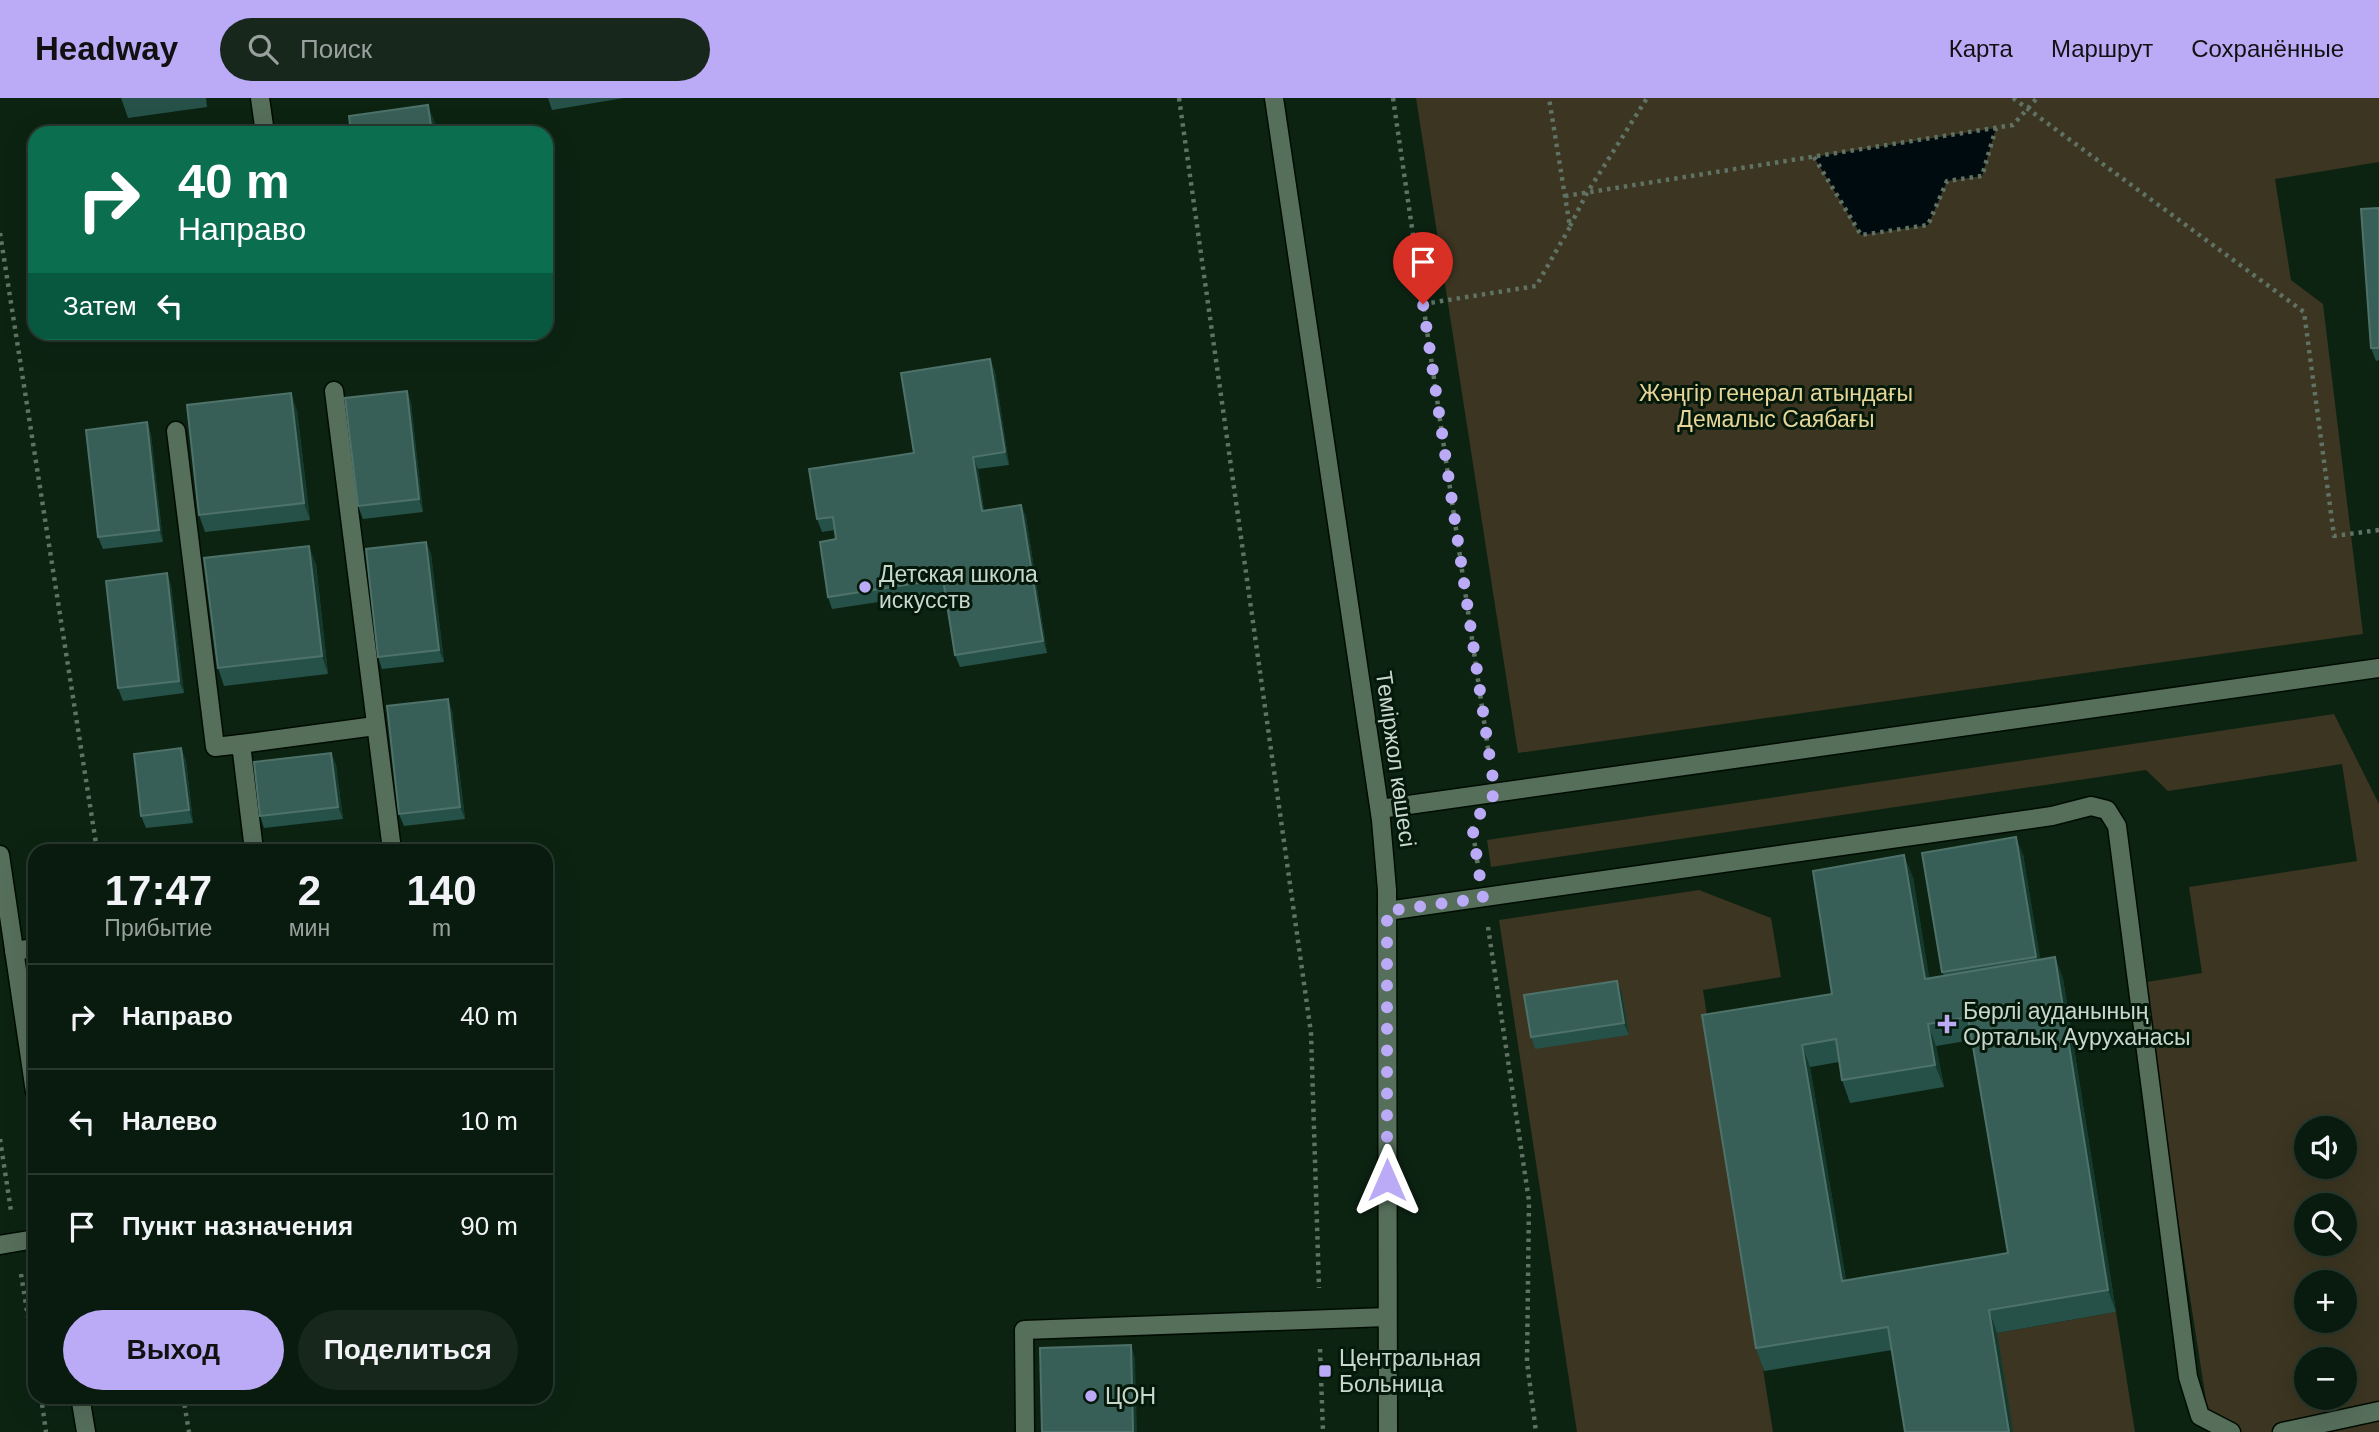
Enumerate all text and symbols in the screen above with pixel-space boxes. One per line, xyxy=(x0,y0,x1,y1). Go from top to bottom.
search box xyxy=(220,18,710,81)
text: Headway xyxy=(35,30,178,67)
icon: search xyxy=(244,30,282,68)
text: Поиск xyxy=(300,34,372,64)
text: Карта xyxy=(1949,35,2013,62)
text: Маршрут xyxy=(2051,35,2153,62)
text: Сохранённые xyxy=(2191,35,2344,62)
icon: right xyxy=(63,154,154,245)
text: 40 m xyxy=(178,154,290,208)
text: Направо xyxy=(178,211,306,247)
pin xyxy=(1393,232,1453,304)
icon: arrive xyxy=(1404,243,1442,281)
icon: left xyxy=(151,287,189,325)
text: Затем xyxy=(63,291,137,321)
park label: Жәңгір генерал атындағы Демалыс Саябағы xyxy=(1639,380,1913,432)
place label: Детская школа искусств xyxy=(879,561,1038,613)
marker: Детская школа искусств xyxy=(857,579,873,595)
street label: Теміржол көшесі xyxy=(1371,669,1421,849)
text: 17:47 xyxy=(105,867,212,914)
text: 2 xyxy=(298,867,321,914)
text: 140 xyxy=(407,867,477,914)
text: Прибытие xyxy=(104,915,212,941)
text: мин xyxy=(289,915,330,941)
text: m xyxy=(432,915,451,941)
icon: right xyxy=(63,998,101,1036)
place label: Бөрлі ауданының Орталық Ауруханасы xyxy=(1963,998,2191,1050)
text: Направо xyxy=(122,1001,233,1031)
text: 40 m xyxy=(460,1001,518,1031)
marker: Бөрлі ауданының Орталық Ауруханасы xyxy=(1937,1014,1957,1034)
icon: left xyxy=(63,1103,101,1141)
text: Налево xyxy=(122,1106,217,1136)
text: 10 m xyxy=(460,1106,518,1136)
map controls xyxy=(2294,1116,2357,1410)
button: sound xyxy=(2294,1116,2357,1179)
position arrow xyxy=(1350,1143,1424,1217)
button: search xyxy=(2294,1193,2357,1256)
icon: arrive xyxy=(63,1208,101,1246)
text: Пункт назначения xyxy=(122,1211,353,1241)
text: 90 m xyxy=(460,1211,518,1241)
button: + xyxy=(2294,1270,2357,1333)
button: Выход xyxy=(63,1310,284,1390)
button: Поделиться xyxy=(298,1310,518,1390)
place label: Центральная Больница xyxy=(1339,1345,1481,1397)
button: − xyxy=(2294,1347,2357,1410)
marker: Центральная Больница xyxy=(1317,1363,1333,1379)
place label: ЦОН xyxy=(1105,1383,1156,1409)
marker: ЦОН xyxy=(1083,1388,1099,1404)

